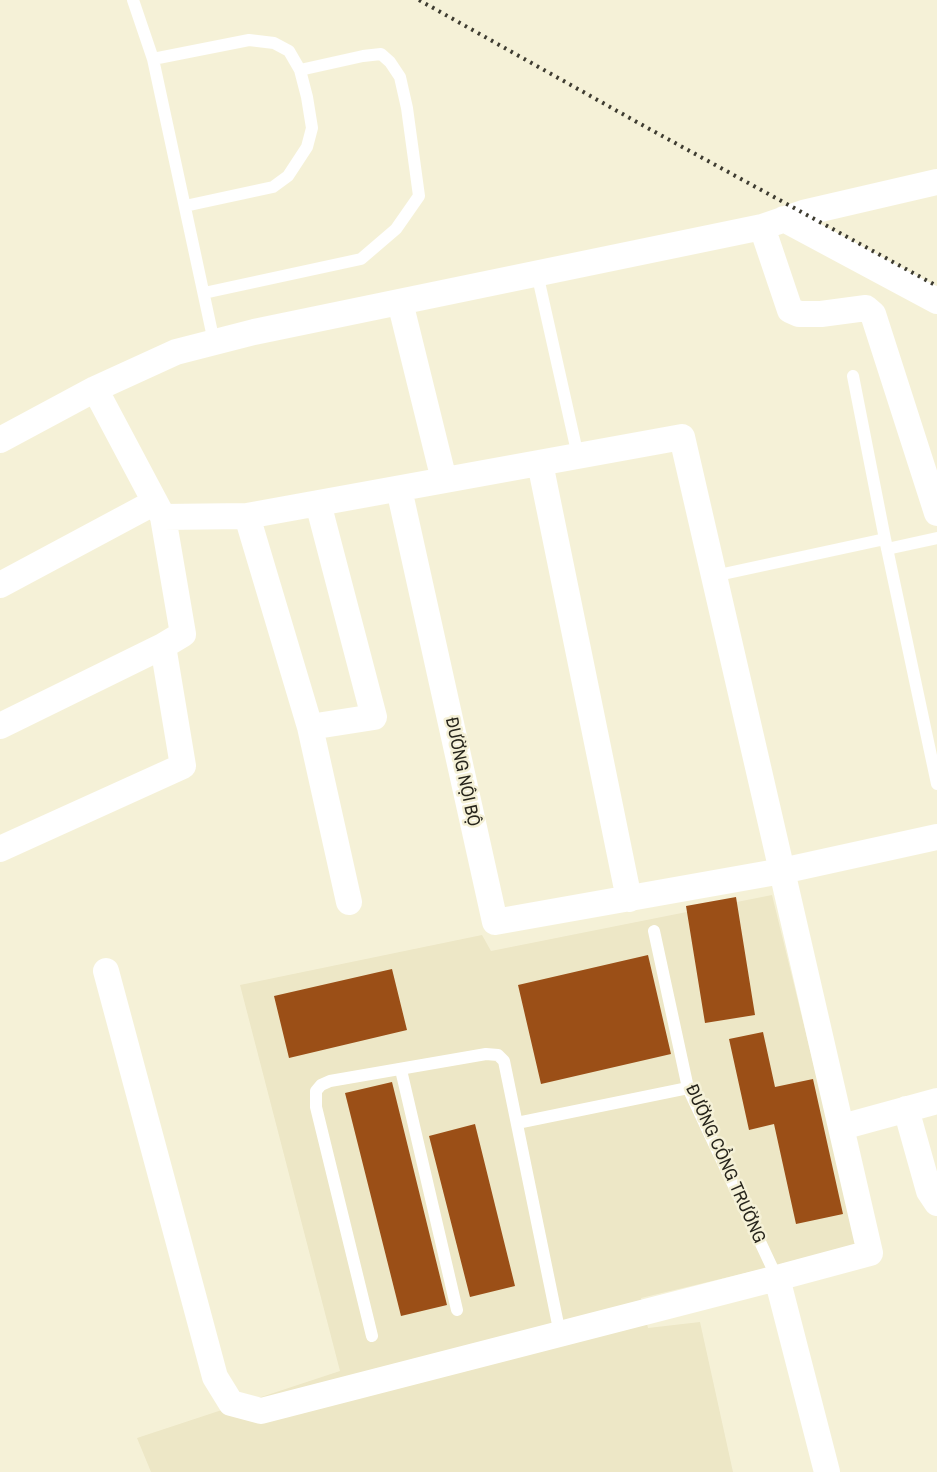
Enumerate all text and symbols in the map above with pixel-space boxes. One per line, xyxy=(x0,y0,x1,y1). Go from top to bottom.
street label: ĐƯỜNG NỘI BỘ xyxy=(440,716,484,828)
street label: ĐƯỜNG CỔNG TRƯỜNG xyxy=(680,1081,770,1247)

